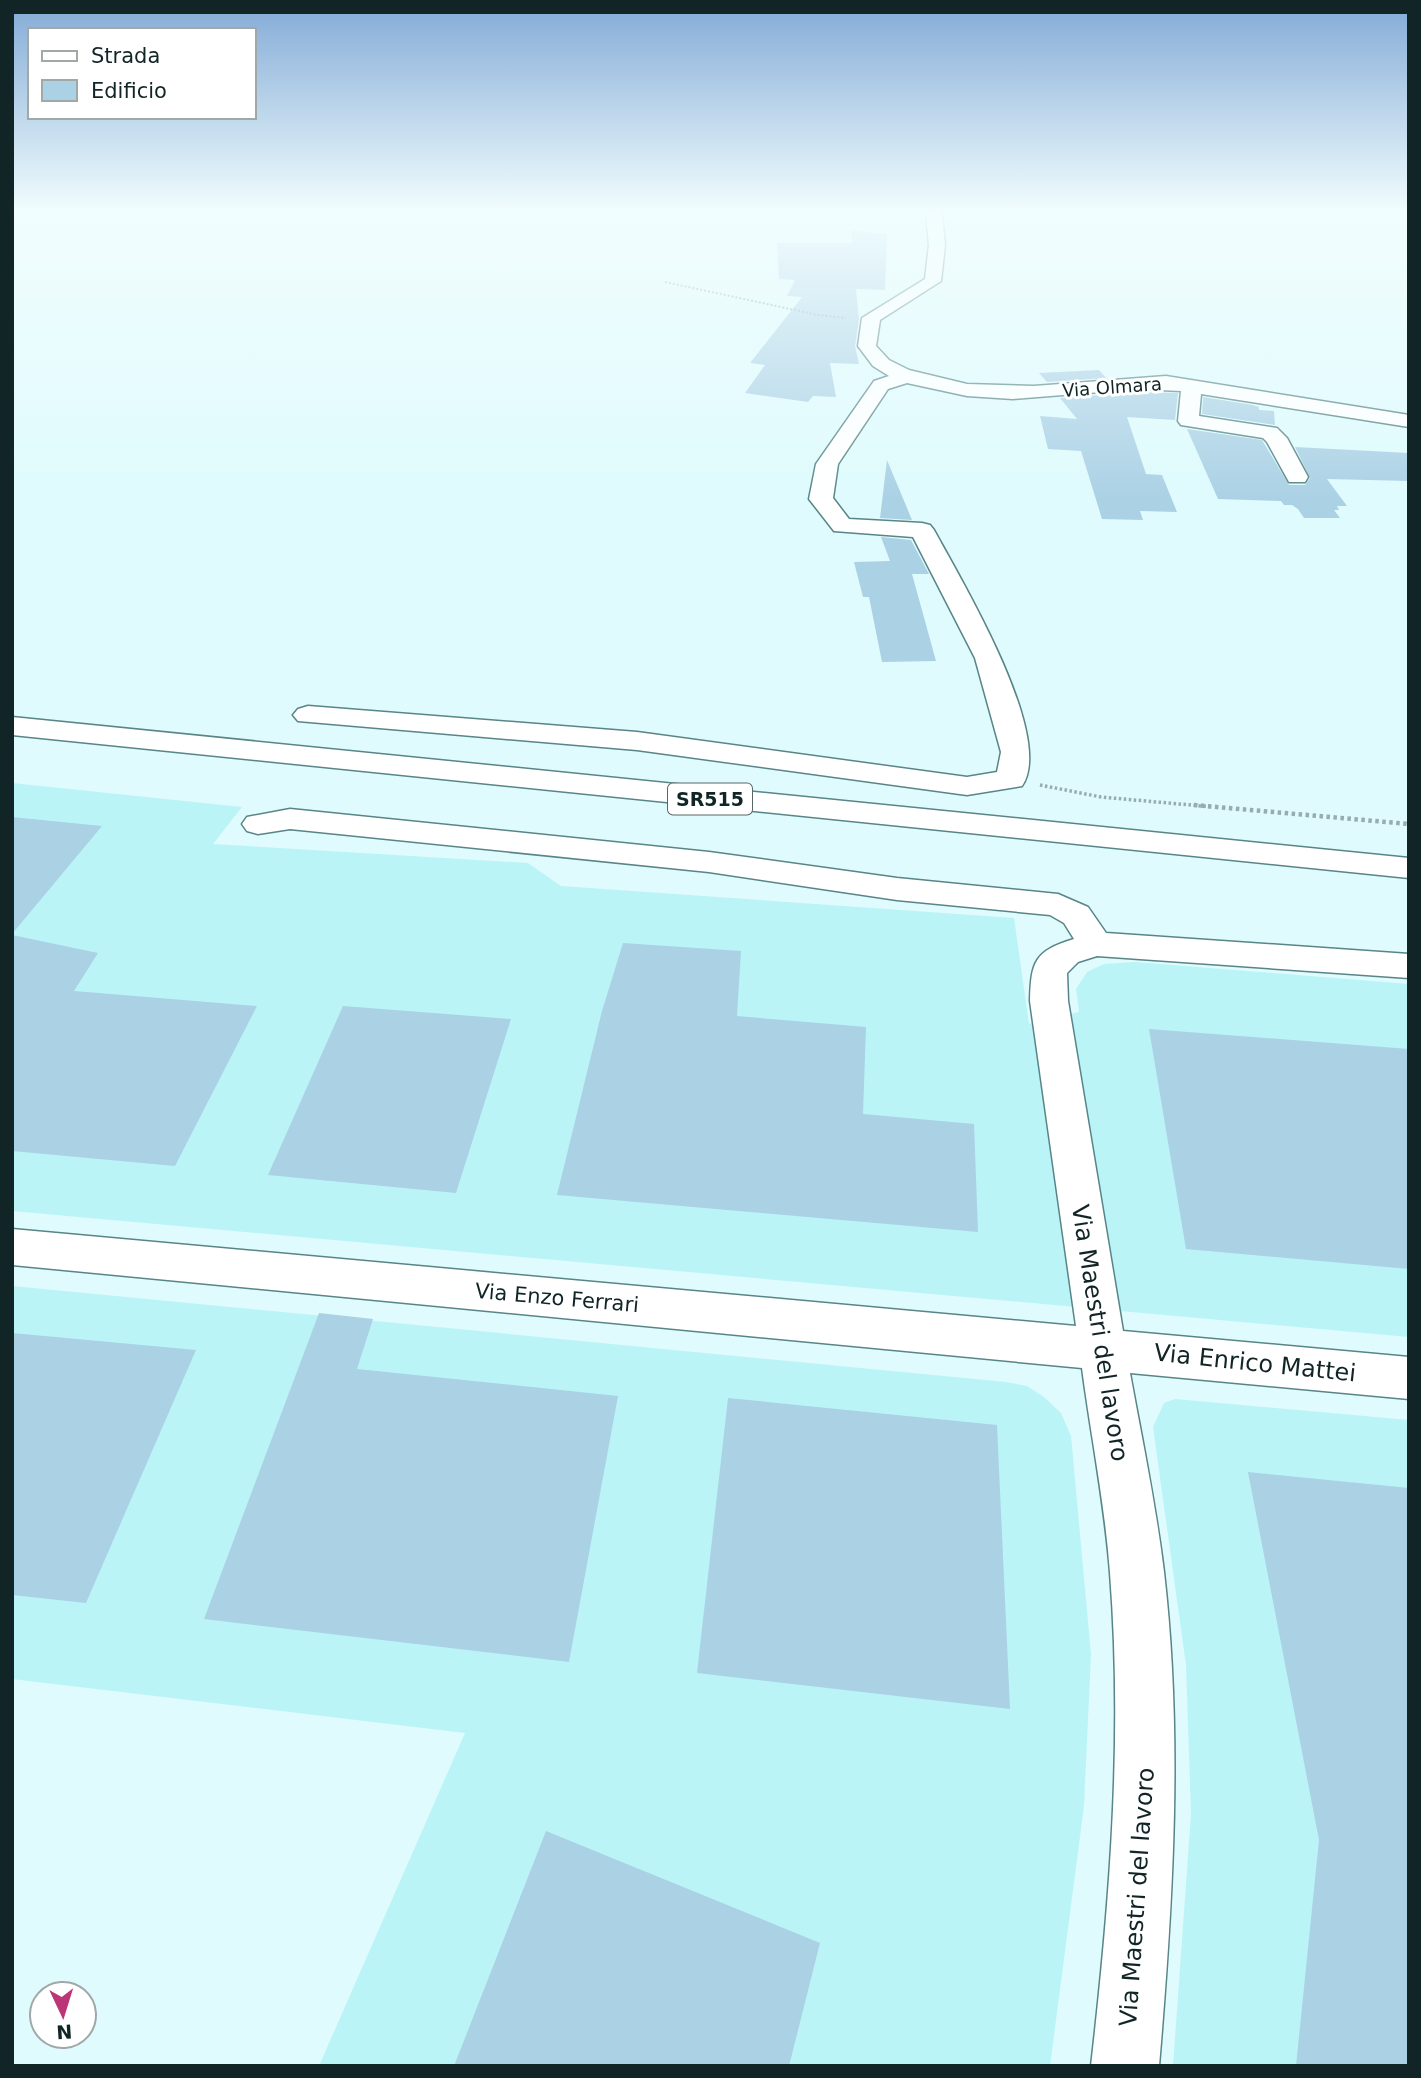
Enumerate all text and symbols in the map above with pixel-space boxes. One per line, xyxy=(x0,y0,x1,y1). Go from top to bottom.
legend xyxy=(28,28,256,119)
text: Strada xyxy=(91,44,160,68)
text: Edificio xyxy=(91,79,167,103)
street label: Via Olmara xyxy=(1061,373,1163,401)
road number: SR515 xyxy=(668,784,752,814)
street label: Via Maestri del lavoro xyxy=(1066,1203,1134,1463)
street label: Via Enzo Ferrari xyxy=(474,1279,640,1317)
street label: Via Enrico Mattei xyxy=(1153,1338,1357,1388)
street label: Via Maestri del lavoro xyxy=(1114,1766,1160,2028)
north arrow xyxy=(28,1980,98,2050)
text: N xyxy=(55,2020,73,2043)

